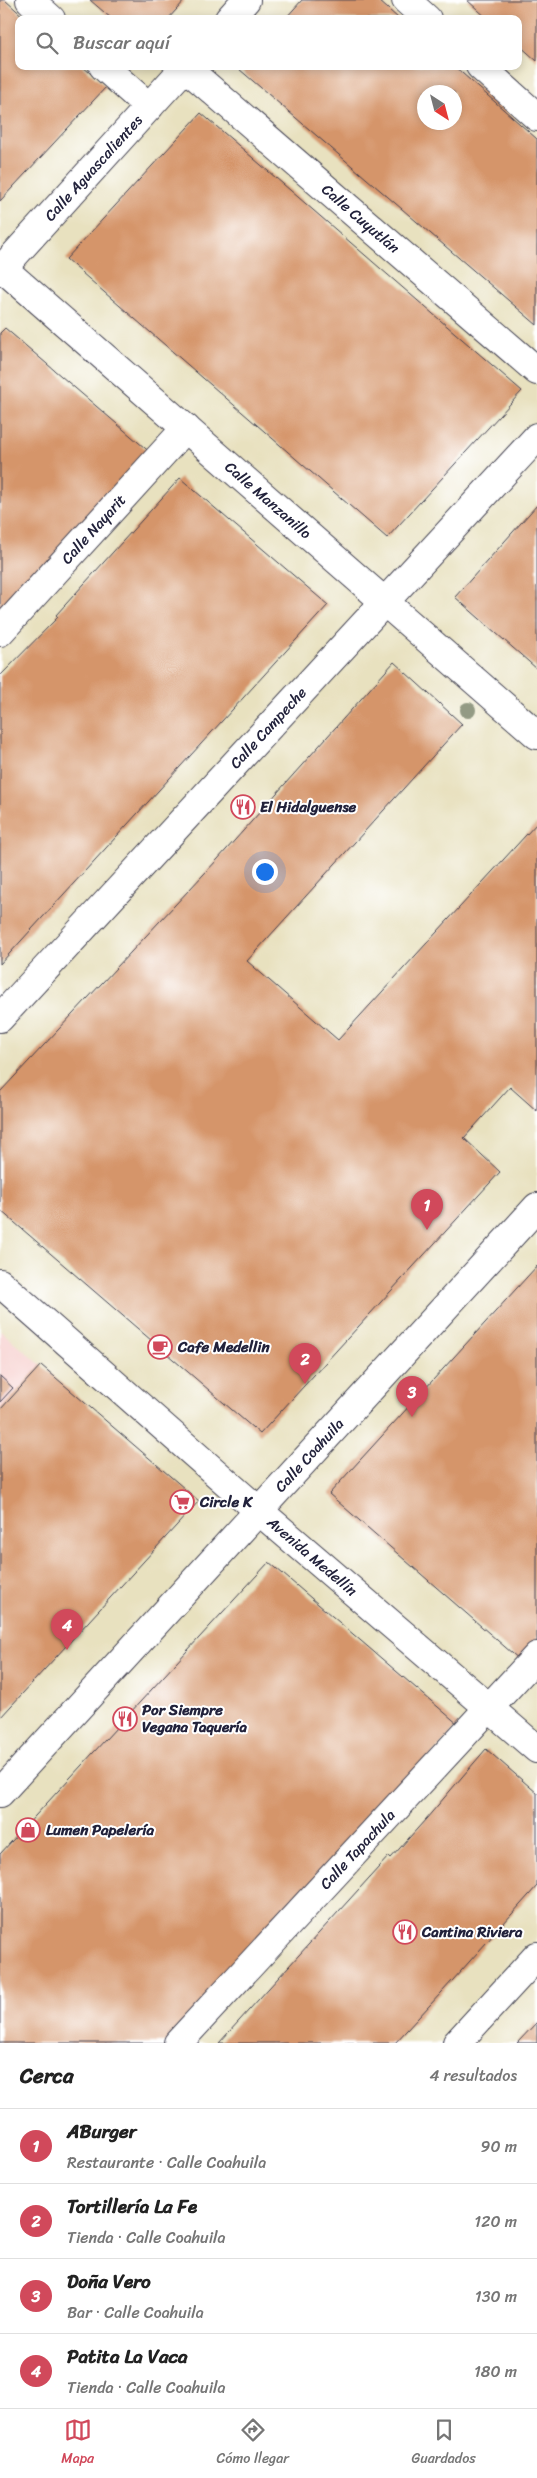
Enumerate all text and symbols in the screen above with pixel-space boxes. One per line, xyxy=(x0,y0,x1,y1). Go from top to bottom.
search box xyxy=(15,15,522,70)
text: Buscar aquí xyxy=(73,26,170,59)
icon: search xyxy=(33,29,61,57)
north arrow xyxy=(417,85,462,130)
street label: Calle Aguascalientes xyxy=(38,108,150,227)
street label: Calle Cuyutlán xyxy=(315,177,406,260)
street label: Calle Manzanillo xyxy=(219,455,318,546)
street label: Calle Nayarit xyxy=(55,488,133,570)
street label: Calle Campeche xyxy=(223,681,313,775)
restaurant icon: El Hidalguense xyxy=(230,794,256,820)
place label: El Hidalguense xyxy=(260,794,357,820)
your location xyxy=(252,859,278,885)
pin: 1 xyxy=(411,1189,443,1230)
cafe icon: Cafe Medellin xyxy=(147,1334,173,1360)
place label: Cafe Medellin xyxy=(177,1334,271,1360)
pin: 2 xyxy=(289,1343,321,1384)
pin: 3 xyxy=(396,1376,428,1417)
street label: Calle Coahuila xyxy=(268,1412,351,1499)
supermarket icon: Circle K xyxy=(169,1489,195,1515)
place label: Circle K xyxy=(199,1489,254,1515)
street label: Avenida Medellín xyxy=(260,1509,363,1603)
pin: 4 xyxy=(51,1609,83,1650)
place label: Por Siempre Vegana Taquería xyxy=(142,1697,247,1740)
restaurant icon: Por Siempre Vegana Taquería xyxy=(112,1706,138,1732)
street label: Calle Tapachula xyxy=(313,1803,402,1896)
shop icon: Lumen Papelería xyxy=(15,1817,41,1843)
place label: Lumen Papelería xyxy=(46,1817,154,1843)
restaurant icon: Cantina Riviera xyxy=(392,1919,418,1945)
place label: Cantina Riviera xyxy=(421,1919,523,1945)
text: Cerca xyxy=(20,2057,74,2095)
text: 4 resultados xyxy=(429,2061,517,2090)
text: ABurger xyxy=(67,2115,137,2148)
text: 1 xyxy=(33,2132,39,2161)
text: 90 m xyxy=(481,2132,517,2161)
text: Restaurante · Calle Coahuila xyxy=(67,2148,266,2177)
text: Tortillería La Fe xyxy=(67,2190,197,2223)
text: 2 xyxy=(31,2207,41,2236)
text: 120 m xyxy=(474,2207,517,2236)
text: Tienda · Calle Coahuila xyxy=(67,2223,226,2252)
text: Doña Vero xyxy=(67,2265,151,2298)
text: 3 xyxy=(32,2282,40,2311)
text: 130 m xyxy=(475,2282,517,2311)
text: Bar · Calle Coahuila xyxy=(67,2298,204,2327)
text: Patita La Vaca xyxy=(67,2340,188,2373)
text: 4 xyxy=(31,2357,41,2386)
text: 180 m xyxy=(474,2357,517,2386)
text: Tienda · Calle Coahuila xyxy=(67,2373,226,2402)
tab: Mapa xyxy=(61,2416,94,2471)
tab: Cómo llegar xyxy=(217,2416,289,2471)
tab: Guardados xyxy=(411,2416,476,2471)

